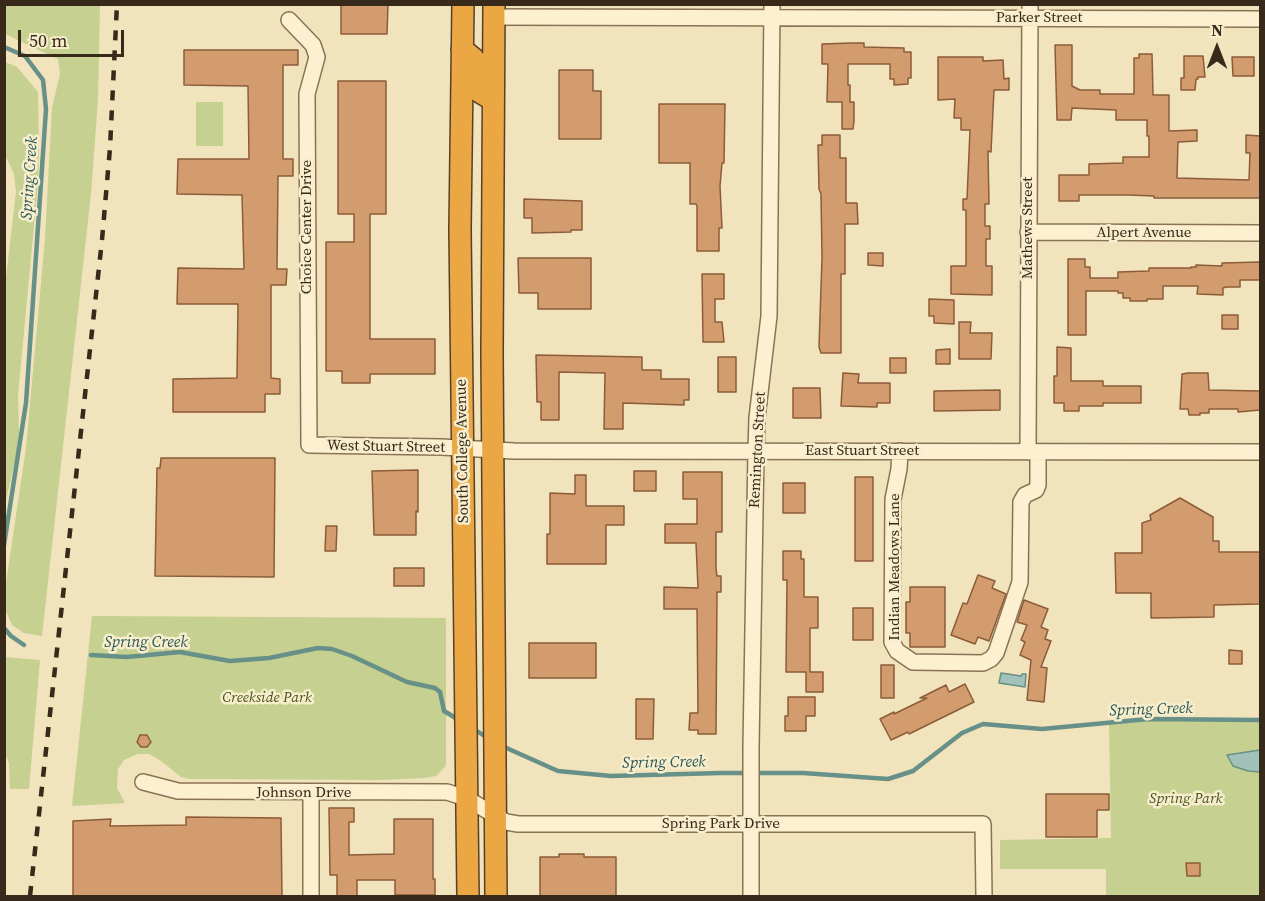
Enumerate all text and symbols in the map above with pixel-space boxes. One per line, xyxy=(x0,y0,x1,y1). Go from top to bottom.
street label: Parker Street xyxy=(996,9,1082,27)
scale bar xyxy=(21,18,128,56)
north arrow xyxy=(1187,18,1247,78)
text: N xyxy=(1211,19,1223,41)
text: 50 m xyxy=(29,28,67,53)
water label: Spring Creek xyxy=(18,136,42,220)
street label: Choice Center Drive xyxy=(298,160,316,294)
street label: Mathews Street xyxy=(1019,177,1037,279)
street label: Alpert Avenue xyxy=(1097,224,1191,242)
street label: South College Avenue xyxy=(453,379,473,523)
street label: Remington Street xyxy=(746,391,770,509)
street label: West Stuart Street xyxy=(327,437,445,457)
street label: East Stuart Street xyxy=(805,442,919,460)
street label: Indian Meadows Lane xyxy=(886,493,904,641)
water label: Spring Creek xyxy=(104,633,188,653)
park label: Creekside Park xyxy=(222,689,312,707)
water label: Spring Creek xyxy=(1109,699,1193,721)
water label: Spring Creek xyxy=(622,753,706,773)
street label: Johnson Drive xyxy=(257,784,351,802)
park label: Spring Park xyxy=(1149,790,1223,808)
street label: Spring Park Drive xyxy=(662,815,780,833)

